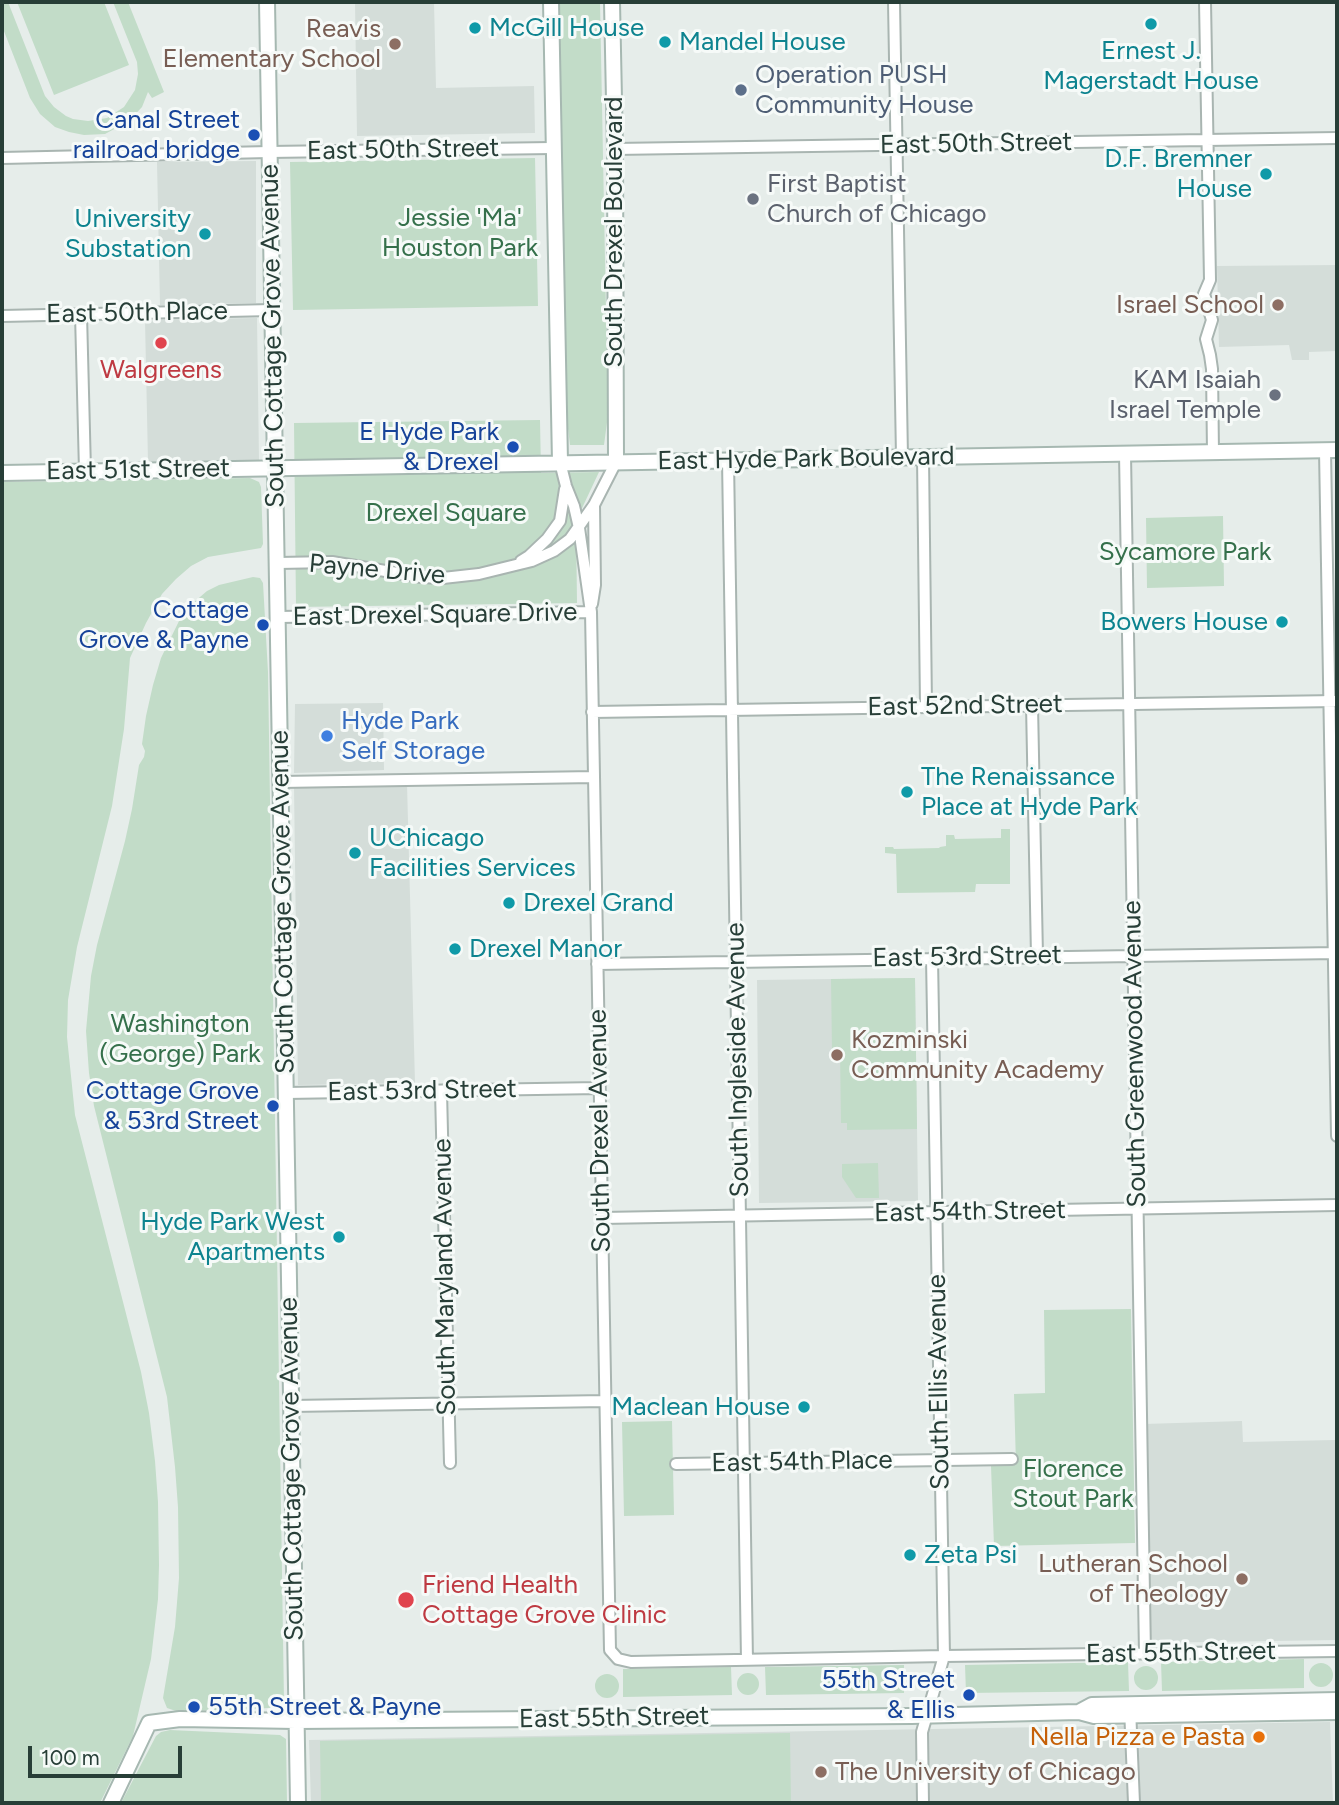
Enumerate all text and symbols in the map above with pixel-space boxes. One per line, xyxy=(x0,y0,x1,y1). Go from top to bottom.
place label: McGill House xyxy=(489,12,644,44)
place label: Reavis Elementary School xyxy=(163,13,381,74)
marker: Ernest J. Magerstadt House xyxy=(1143,16,1159,32)
marker: McGill House xyxy=(467,20,483,36)
place label: Mandel House xyxy=(679,26,846,58)
marker: Mandel House xyxy=(657,34,673,50)
place label: Ernest J. Magerstadt House xyxy=(1043,35,1259,96)
marker: Reavis Elementary School xyxy=(387,36,403,52)
place label: Operation PUSH Community House xyxy=(755,59,973,120)
marker: Operation PUSH Community House xyxy=(733,82,749,98)
street label: South Drexel Boulevard xyxy=(598,96,630,368)
place label: Canal Street railroad bridge xyxy=(73,104,240,166)
marker: Canal Street railroad bridge xyxy=(246,127,262,143)
street label: East 50th Street xyxy=(880,127,1072,161)
street label: East 50th Street xyxy=(307,133,499,167)
place label: D.F. Bremner House xyxy=(1104,143,1252,204)
street label: South Cottage Grove Avenue xyxy=(254,164,292,508)
marker: D.F. Bremner House xyxy=(1258,166,1274,182)
place label: First Baptist Church of Chicago xyxy=(767,168,987,230)
marker: First Baptist Church of Chicago xyxy=(745,191,761,207)
park label: Jessie 'Ma' Houston Park xyxy=(382,202,538,264)
place label: University Substation xyxy=(65,203,191,264)
marker: University Substation xyxy=(197,226,213,242)
place label: Israel School xyxy=(1116,289,1264,321)
street label: East 50th Place xyxy=(46,296,228,330)
marker: Israel School xyxy=(1270,297,1286,313)
marker: Walgreens xyxy=(153,335,169,351)
place label: Walgreens xyxy=(100,354,222,386)
place label: KAM Isaiah Israel Temple xyxy=(1109,364,1261,426)
marker: KAM Isaiah Israel Temple xyxy=(1267,387,1283,403)
place label: E Hyde Park & Drexel xyxy=(359,416,499,478)
marker: E Hyde Park & Drexel xyxy=(505,439,521,455)
street label: East Hyde Park Boulevard xyxy=(657,441,955,477)
street label: East 51st Street xyxy=(46,453,230,487)
park label: Drexel Square xyxy=(365,497,527,529)
park label: Sycamore Park xyxy=(1099,536,1271,568)
street label: Payne Drive xyxy=(308,548,446,592)
place label: Cottage Grove & Payne xyxy=(78,594,249,656)
street label: East Drexel Square Drive xyxy=(292,597,578,633)
place label: Bowers House xyxy=(1100,606,1268,638)
marker: Bowers House xyxy=(1274,614,1290,630)
marker: Cottage Grove & Payne xyxy=(255,617,271,633)
street label: East 52nd Street xyxy=(867,689,1063,723)
place label: Hyde Park Self Storage xyxy=(341,705,485,766)
marker: Hyde Park Self Storage xyxy=(319,728,335,744)
street label: South Cottage Grove Avenue xyxy=(264,730,302,1074)
place label: The Renaissance Place at Hyde Park xyxy=(921,761,1137,822)
marker: The Renaissance Place at Hyde Park xyxy=(899,784,915,800)
place label: UChicago Facilities Services xyxy=(369,822,576,884)
marker: UChicago Facilities Services xyxy=(347,845,363,861)
place label: Drexel Grand xyxy=(523,887,674,919)
marker: Drexel Grand xyxy=(501,895,517,911)
street label: South Greenwood Avenue xyxy=(1117,900,1153,1208)
street label: South Ingleside Avenue xyxy=(720,922,756,1198)
place label: Drexel Manor xyxy=(469,933,622,965)
street label: East 53rd Street xyxy=(872,940,1062,974)
marker: Drexel Manor xyxy=(447,941,463,957)
park label: Washington (George) Park xyxy=(99,1008,261,1070)
street label: South Drexel Avenue xyxy=(582,1009,618,1253)
place label: Kozminski Community Academy xyxy=(851,1024,1104,1086)
marker: Kozminski Community Academy xyxy=(829,1047,845,1063)
street label: East 53rd Street xyxy=(327,1074,517,1108)
place label: Cottage Grove & 53rd Street xyxy=(86,1075,259,1136)
marker: Cottage Grove & 53rd Street xyxy=(265,1098,281,1114)
street label: South Maryland Avenue xyxy=(427,1138,463,1416)
street label: East 54th Street xyxy=(874,1195,1066,1229)
place label: Hyde Park West Apartments xyxy=(140,1206,325,1268)
marker: Hyde Park West Apartments xyxy=(331,1229,347,1245)
street label: South Ellis Avenue xyxy=(922,1274,956,1490)
street label: South Cottage Grove Avenue xyxy=(273,1297,311,1641)
place label: Maclean House xyxy=(611,1391,790,1423)
marker: Maclean House xyxy=(796,1399,812,1415)
street label: East 54th Place xyxy=(711,1445,893,1479)
park label: Florence Stout Park xyxy=(1012,1453,1134,1514)
place label: Zeta Psi xyxy=(924,1539,1017,1571)
marker: Zeta Psi xyxy=(902,1547,918,1563)
place label: Lutheran School of Theology xyxy=(1038,1548,1228,1610)
place label: Friend Health Cottage Grove Clinic xyxy=(422,1569,667,1630)
marker: Lutheran School of Theology xyxy=(1234,1571,1250,1587)
marker: Friend Health Cottage Grove Clinic xyxy=(396,1590,416,1610)
street label: East 55th Street xyxy=(1086,1636,1276,1670)
place label: 55th Street & Ellis xyxy=(822,1664,955,1726)
marker: 55th Street & Ellis xyxy=(961,1687,977,1703)
place label: 55th Street & Payne xyxy=(208,1691,441,1723)
marker: 55th Street & Payne xyxy=(186,1699,202,1715)
street label: East 55th Street xyxy=(519,1701,709,1735)
place label: Nella Pizza e Pasta xyxy=(1029,1721,1245,1753)
marker: Nella Pizza e Pasta xyxy=(1251,1729,1267,1745)
scale bar xyxy=(32,1731,186,1775)
text: 100 m xyxy=(41,1745,100,1770)
place label: The University of Chicago xyxy=(835,1756,1136,1788)
marker: The University of Chicago xyxy=(813,1764,829,1780)

